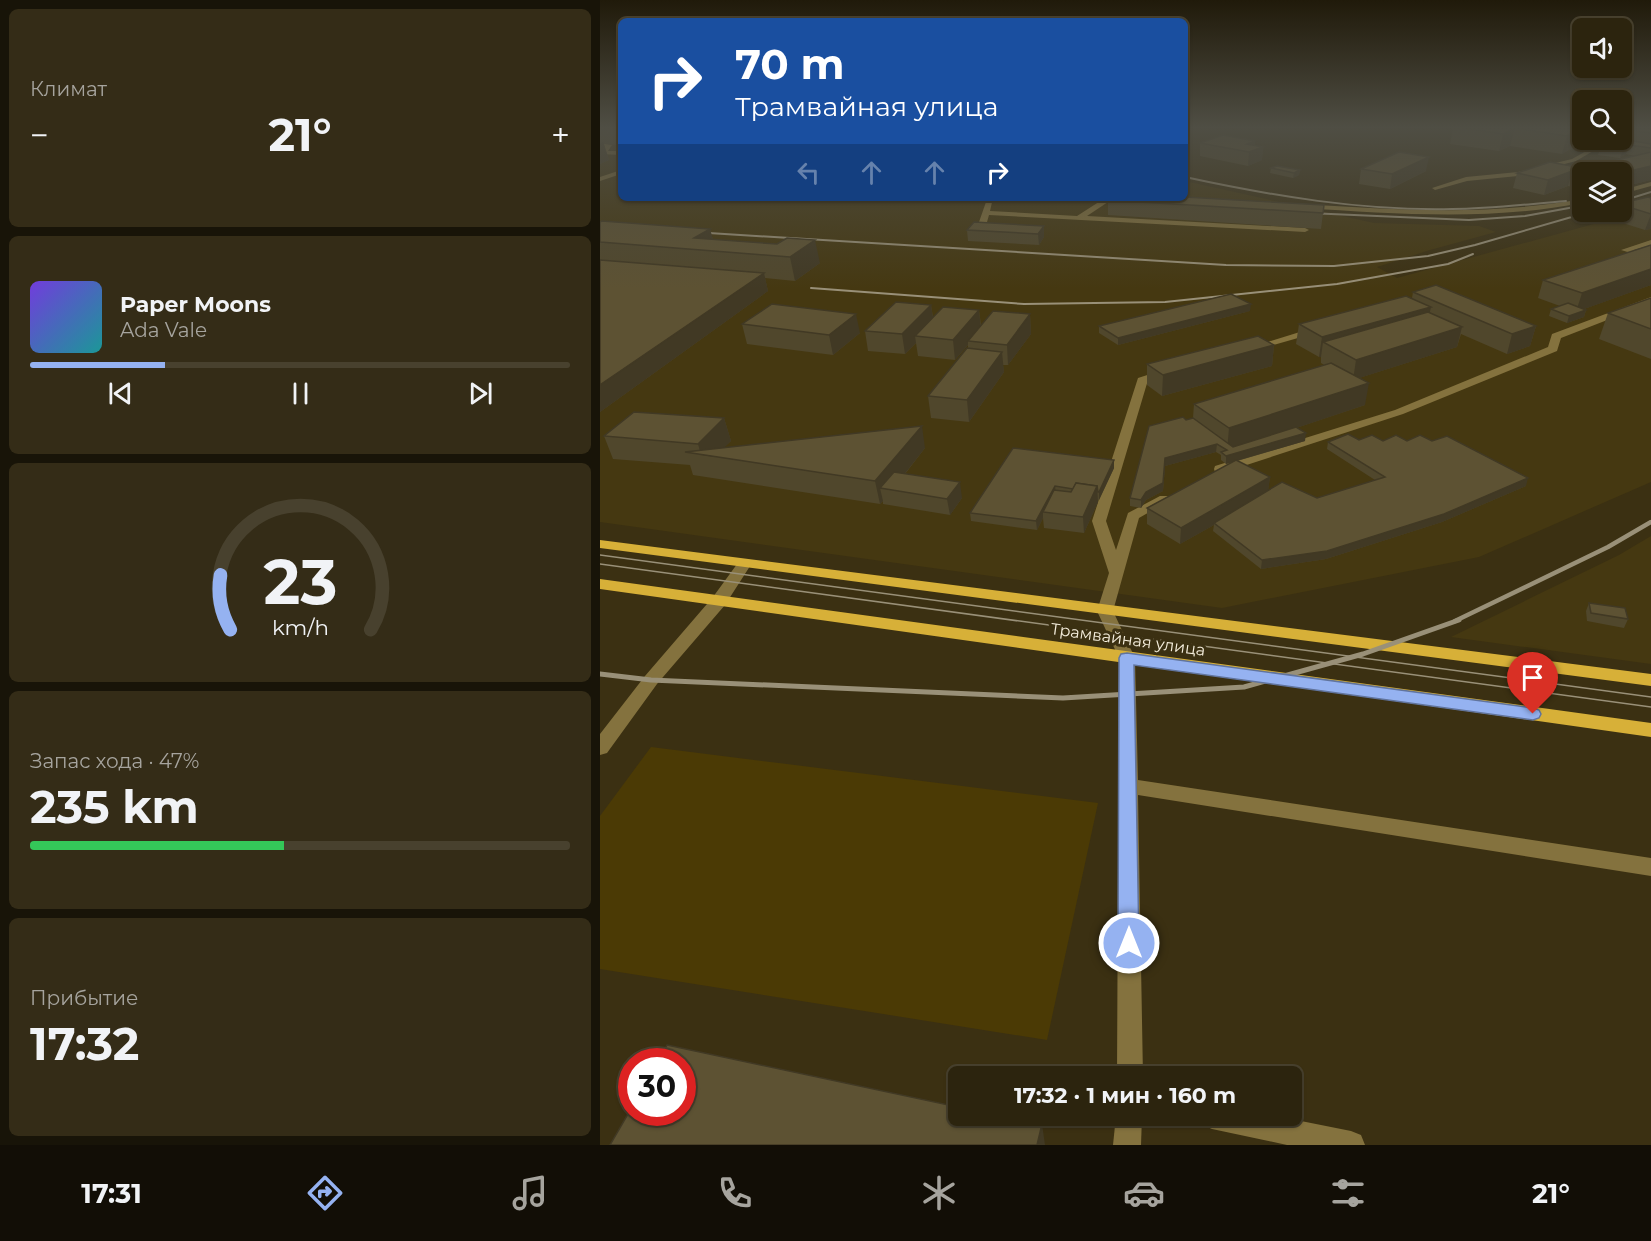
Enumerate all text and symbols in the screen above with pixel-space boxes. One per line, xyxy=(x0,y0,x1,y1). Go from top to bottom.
map controls xyxy=(1572,18,1632,222)
button: sound xyxy=(1572,18,1632,78)
text: 70 m xyxy=(735,38,845,90)
icon: right xyxy=(636,42,714,120)
text: Климат xyxy=(30,77,107,101)
text: Трамвайная улица xyxy=(735,90,998,123)
button: search xyxy=(1572,90,1632,150)
text: 21° xyxy=(268,107,332,162)
text: − xyxy=(30,115,49,155)
text: + xyxy=(551,115,570,155)
icon: left xyxy=(792,156,825,189)
icon: ahead xyxy=(855,156,888,189)
icon: ahead xyxy=(918,156,951,189)
icon: right xyxy=(981,156,1014,189)
button: layers xyxy=(1572,162,1632,222)
text: Paper Moons xyxy=(120,291,271,318)
text: Ada Vale xyxy=(120,318,207,342)
icon: previous xyxy=(104,377,137,410)
icon: pause xyxy=(284,377,317,410)
icon: next xyxy=(464,377,497,410)
text: 23 xyxy=(263,544,337,620)
text: km/h xyxy=(271,614,329,640)
street label: Трамвайная улица xyxy=(1049,619,1207,660)
pin xyxy=(1507,652,1558,714)
icon: arrive xyxy=(1516,661,1549,694)
text: Запас хода · 47% xyxy=(30,749,199,773)
text: 235 km xyxy=(30,779,199,834)
position arrow xyxy=(1097,911,1161,975)
text: Прибытие xyxy=(30,986,138,1010)
text: 17:32 xyxy=(30,1016,139,1071)
speed limit sign: 30 xyxy=(618,1048,696,1126)
text: 17:32 · 1 мин · 160 m xyxy=(1014,1082,1236,1109)
icon: directions xyxy=(304,1172,346,1214)
icon: music xyxy=(509,1172,551,1214)
icon: phone xyxy=(714,1172,756,1214)
icon: climate xyxy=(918,1172,960,1214)
icon: car xyxy=(1123,1172,1165,1214)
icon: filters xyxy=(1327,1172,1369,1214)
text: 17:31 xyxy=(81,1177,142,1210)
text: 21° xyxy=(1532,1177,1570,1210)

